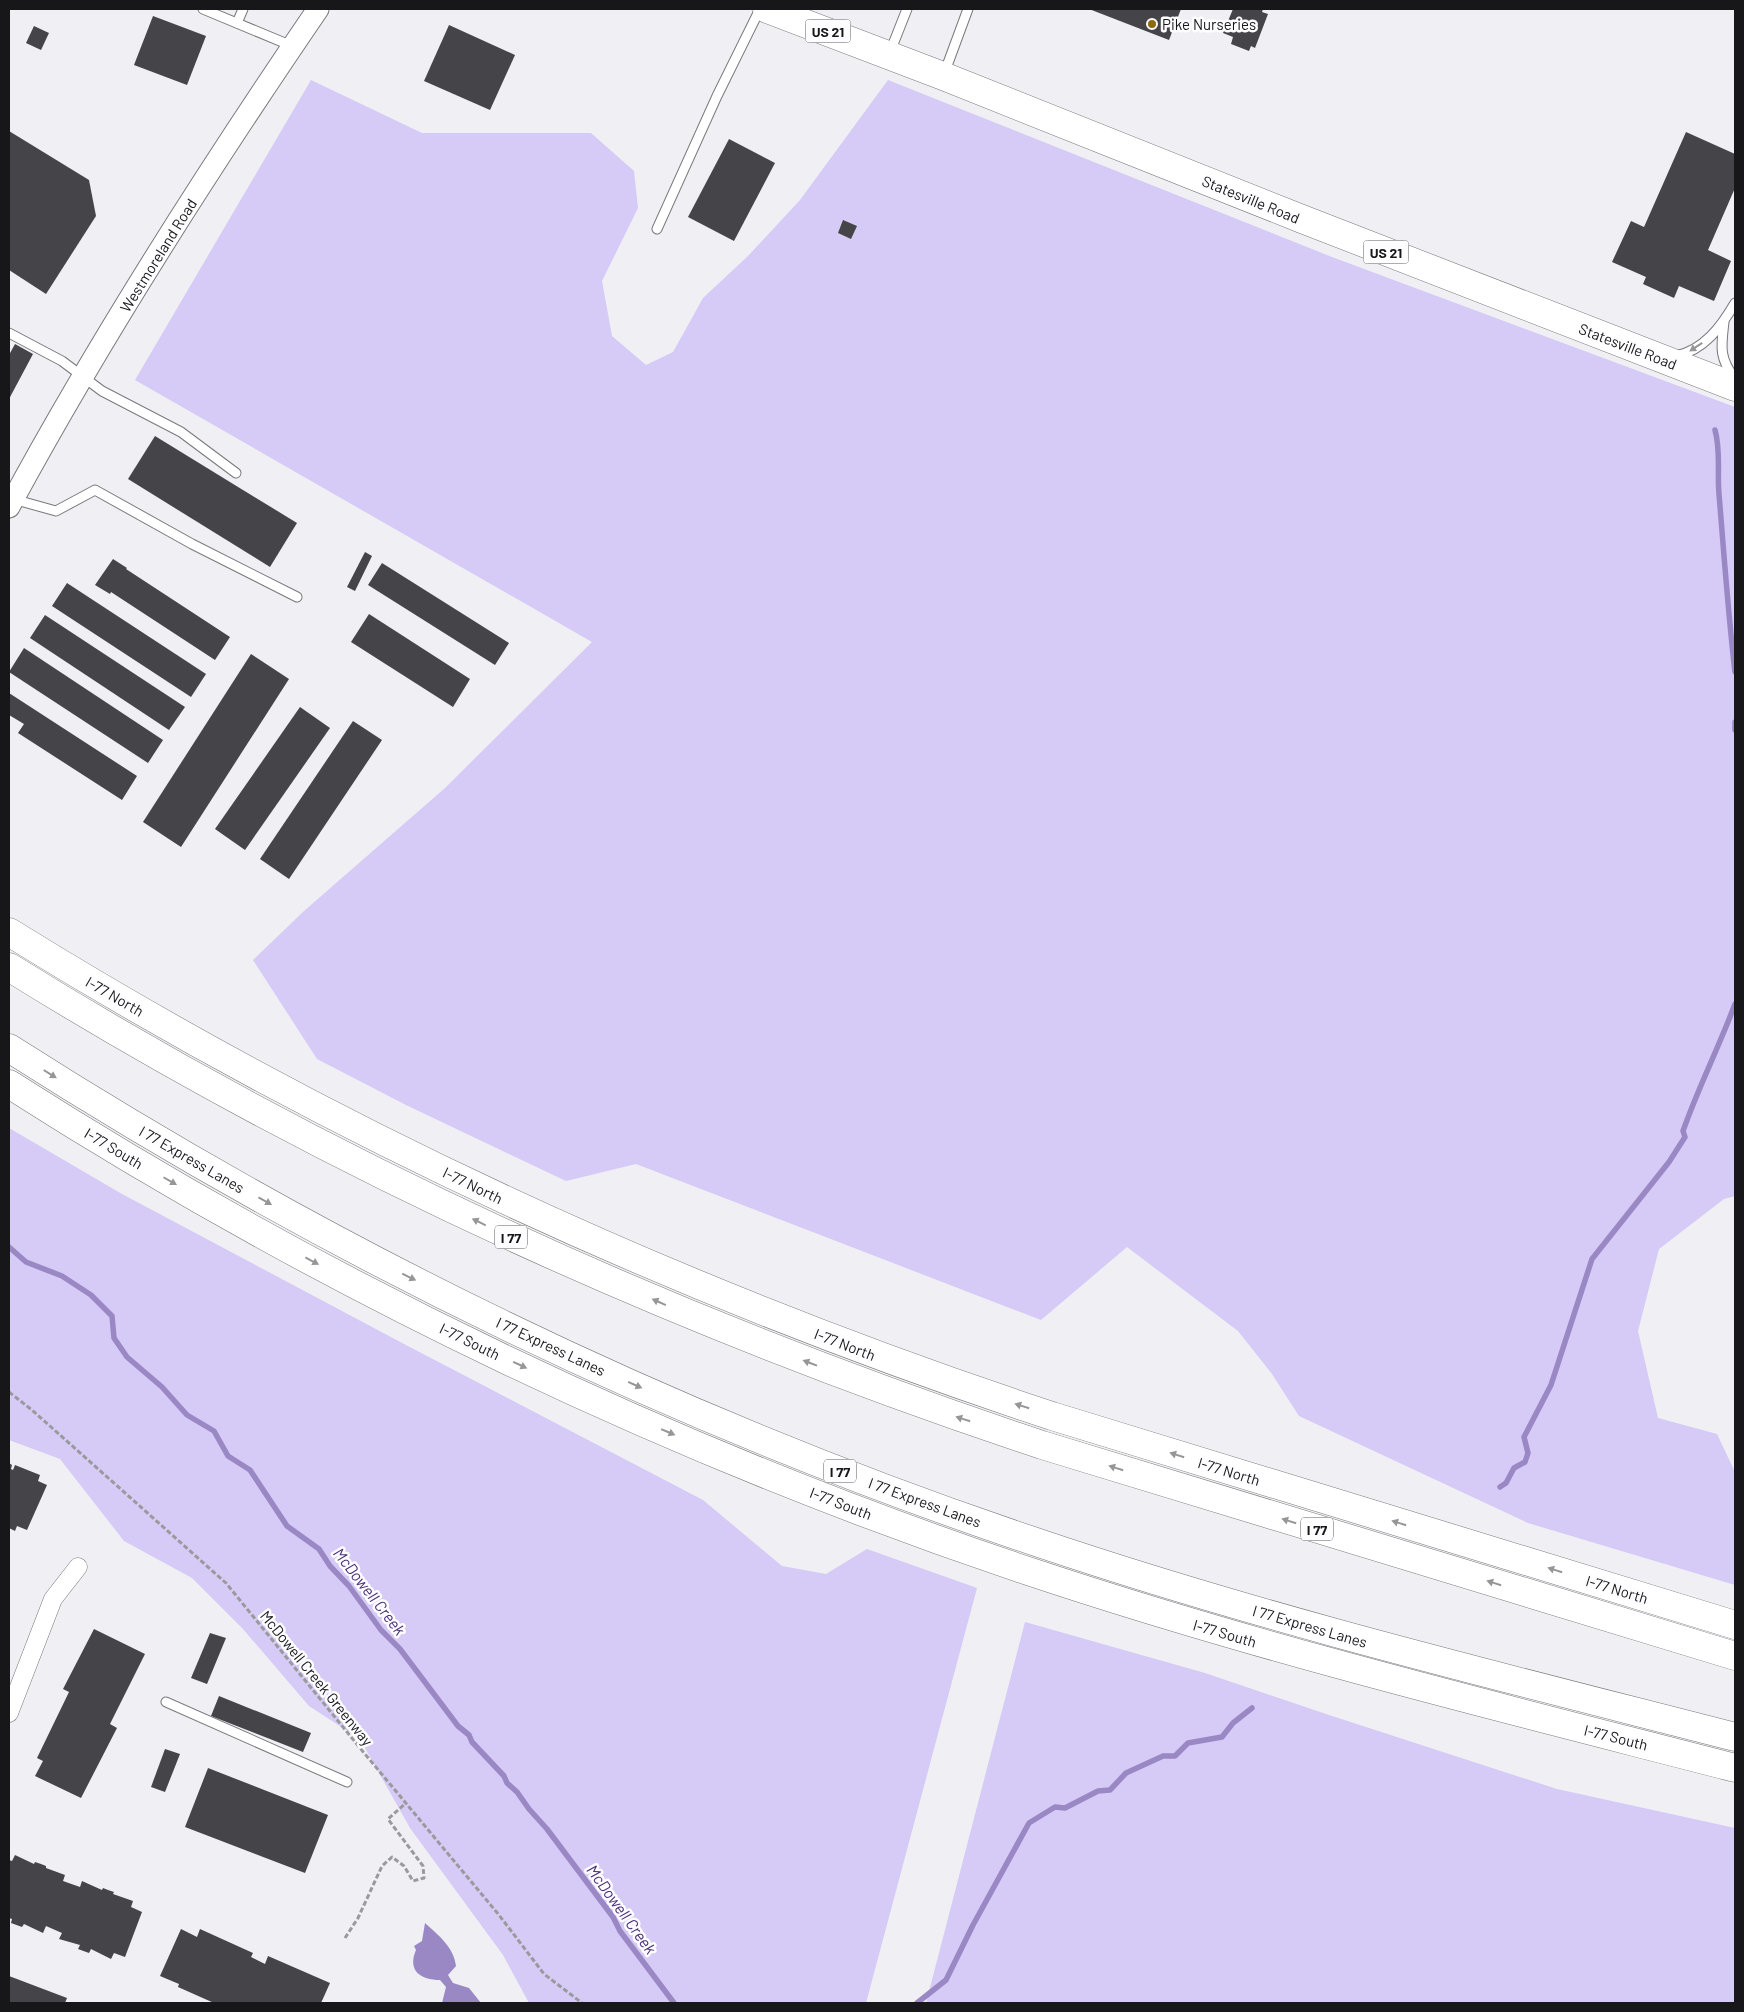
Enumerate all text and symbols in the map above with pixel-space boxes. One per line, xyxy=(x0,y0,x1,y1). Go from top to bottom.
place label: Pike Nurseries xyxy=(1162,15,1256,33)
marker: Pike Nurseries xyxy=(1146,18,1158,30)
road number: US 21 xyxy=(806,20,850,42)
street label: Statesville Road xyxy=(1200,171,1302,227)
street label: Westmoreland Road xyxy=(116,195,200,315)
road number: US 21 xyxy=(1364,240,1408,264)
street label: Statesville Road xyxy=(1576,319,1680,373)
one-way arrow xyxy=(1690,342,1703,352)
street label: I-77 North xyxy=(83,972,147,1020)
one-way arrow xyxy=(43,1070,56,1079)
street label: I 77 Express Lanes xyxy=(136,1122,248,1196)
street label: I-77 South xyxy=(81,1124,147,1172)
street label: I-77 North xyxy=(440,1163,506,1207)
one-way arrow xyxy=(164,1177,177,1186)
one-way arrow xyxy=(258,1197,273,1205)
one-way arrow xyxy=(472,1218,486,1226)
road number: I 77 xyxy=(495,1226,527,1248)
one-way arrow xyxy=(305,1257,319,1265)
one-way arrow xyxy=(402,1273,416,1281)
one-way arrow xyxy=(652,1298,666,1306)
street label: I 77 Express Lanes xyxy=(494,1313,608,1379)
street label: I-77 South xyxy=(437,1319,503,1363)
street label: I-77 North xyxy=(812,1324,878,1364)
one-way arrow xyxy=(802,1359,817,1367)
one-way arrow xyxy=(513,1361,527,1369)
one-way arrow xyxy=(628,1381,642,1389)
one-way arrow xyxy=(1014,1402,1029,1410)
one-way arrow xyxy=(955,1414,970,1422)
one-way arrow xyxy=(661,1428,676,1436)
one-way arrow xyxy=(1169,1451,1184,1459)
street label: I-77 North xyxy=(1196,1453,1262,1489)
road number: I 77 xyxy=(824,1460,856,1482)
one-way arrow xyxy=(1109,1464,1124,1471)
street label: I 77 Express Lanes xyxy=(866,1473,984,1531)
street label: I-77 South xyxy=(807,1483,875,1523)
one-way arrow xyxy=(1281,1516,1296,1524)
road number: I 77 xyxy=(1301,1518,1333,1540)
one-way arrow xyxy=(1392,1519,1407,1526)
water label: McDowell Creek xyxy=(330,1544,410,1639)
one-way arrow xyxy=(1547,1566,1562,1574)
street label: I-77 North xyxy=(1584,1571,1650,1607)
one-way arrow xyxy=(1487,1579,1502,1587)
street label: I 77 Express Lanes xyxy=(1251,1601,1369,1651)
street label: McDowell Creek Greenway xyxy=(257,1607,377,1749)
street label: I-77 South xyxy=(1191,1615,1259,1651)
street label: I-77 South xyxy=(1582,1720,1650,1754)
water label: McDowell Creek xyxy=(583,1861,661,1957)

